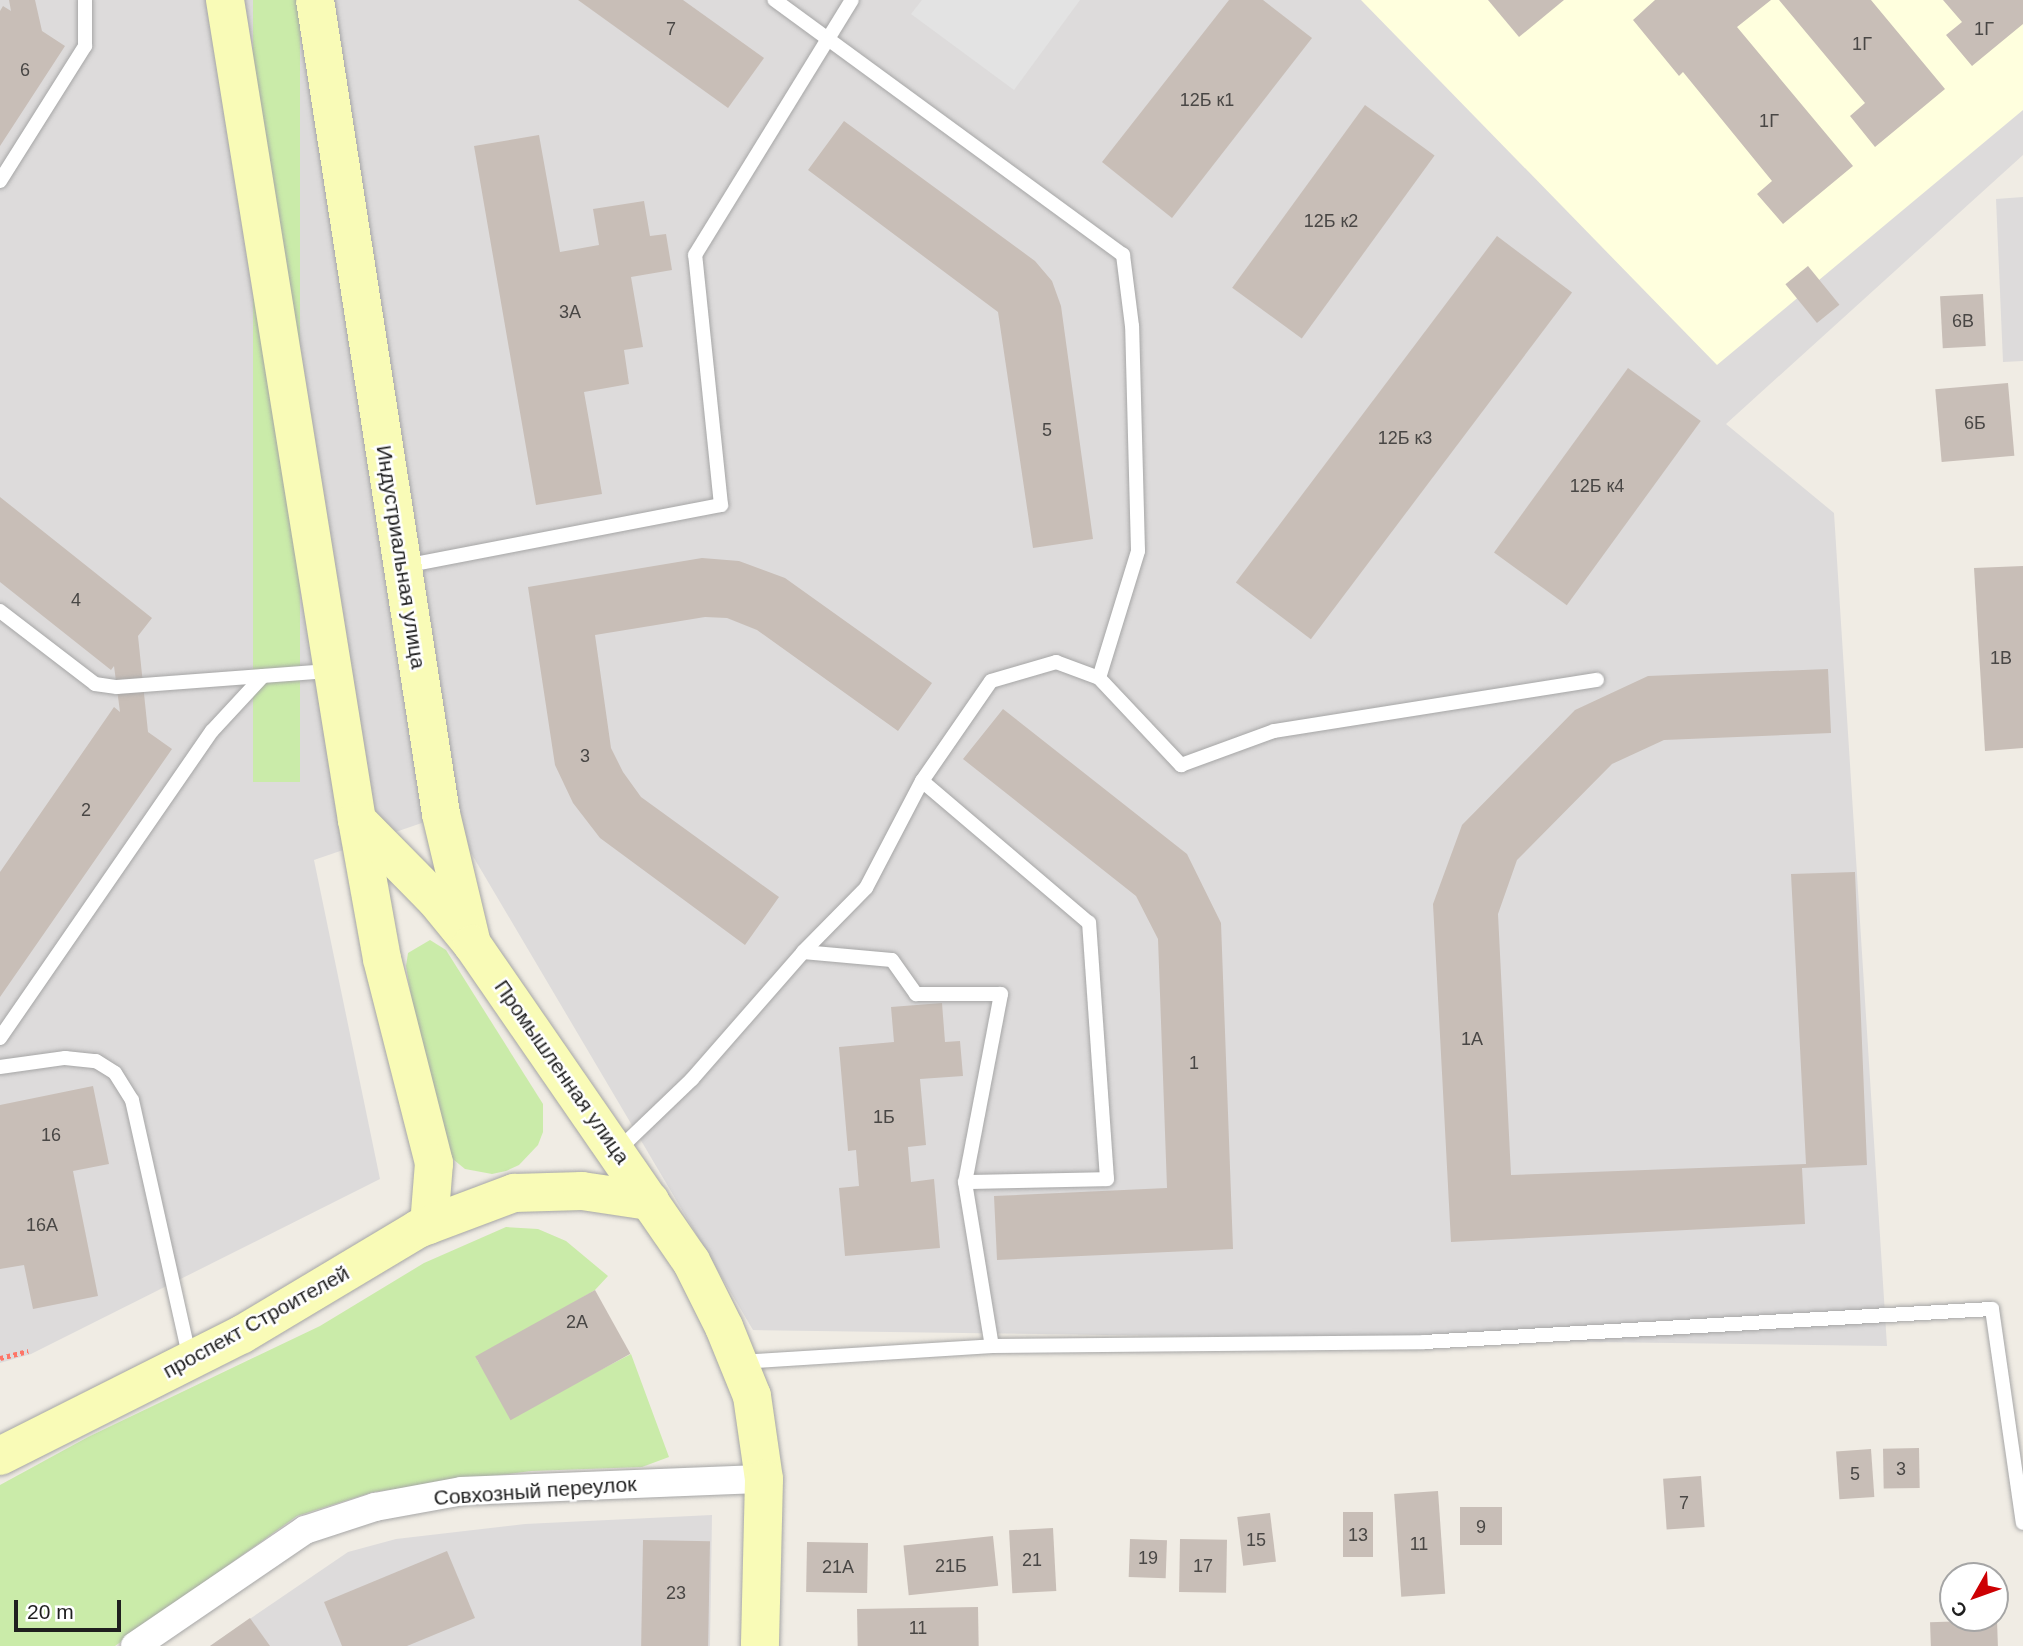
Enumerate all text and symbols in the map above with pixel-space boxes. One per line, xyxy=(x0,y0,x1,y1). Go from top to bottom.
house number: 7 xyxy=(666,18,676,40)
house number: 1Г xyxy=(1974,18,1994,40)
house number: 1Г xyxy=(1852,33,1872,55)
house number: 6 xyxy=(20,59,30,81)
house number: 12Б к1 xyxy=(1180,89,1234,111)
house number: 1Г xyxy=(1759,110,1779,132)
house number: 12Б к2 xyxy=(1304,210,1358,232)
house number: 3А xyxy=(559,301,581,323)
house number: 6В xyxy=(1952,310,1974,332)
house number: 6Б xyxy=(1964,412,1986,434)
house number: 5 xyxy=(1042,419,1052,441)
house number: 12Б к3 xyxy=(1378,427,1432,449)
street label: Индустриальная улица xyxy=(371,444,431,670)
house number: 12Б к4 xyxy=(1570,475,1624,497)
house number: 4 xyxy=(71,589,81,611)
house number: 1В xyxy=(1990,647,2012,669)
house number: 3 xyxy=(580,745,590,767)
house number: 2 xyxy=(81,799,91,821)
street label: Промышленная улица xyxy=(489,975,635,1169)
house number: 1А xyxy=(1461,1028,1483,1050)
house number: 1 xyxy=(1189,1052,1199,1074)
house number: 1Б xyxy=(873,1106,895,1128)
house number: 16 xyxy=(41,1124,61,1146)
house number: 16А xyxy=(26,1214,58,1236)
street label: проспект Строителей xyxy=(158,1260,354,1384)
house number: 2А xyxy=(566,1311,588,1333)
house number: 3 xyxy=(1896,1458,1906,1480)
house number: 5 xyxy=(1850,1463,1860,1485)
street label: Совхозный переулок xyxy=(433,1471,637,1511)
house number: 7 xyxy=(1679,1492,1689,1514)
house number: 9 xyxy=(1476,1516,1486,1538)
house number: 13 xyxy=(1348,1524,1368,1546)
house number: 15 xyxy=(1246,1529,1266,1551)
house number: 11 xyxy=(1410,1533,1428,1555)
house number: 19 xyxy=(1138,1547,1158,1569)
house number: 21 xyxy=(1022,1549,1042,1571)
house number: 21Б xyxy=(935,1555,967,1577)
house number: 17 xyxy=(1193,1555,1213,1577)
house number: 21А xyxy=(822,1556,854,1578)
north arrow xyxy=(1939,1562,2009,1632)
house number: 23 xyxy=(666,1582,686,1604)
scale bar xyxy=(18,1586,124,1630)
text: С xyxy=(1947,1598,1972,1622)
text: 20 m xyxy=(27,1600,74,1623)
house number: 11 xyxy=(909,1617,927,1639)

